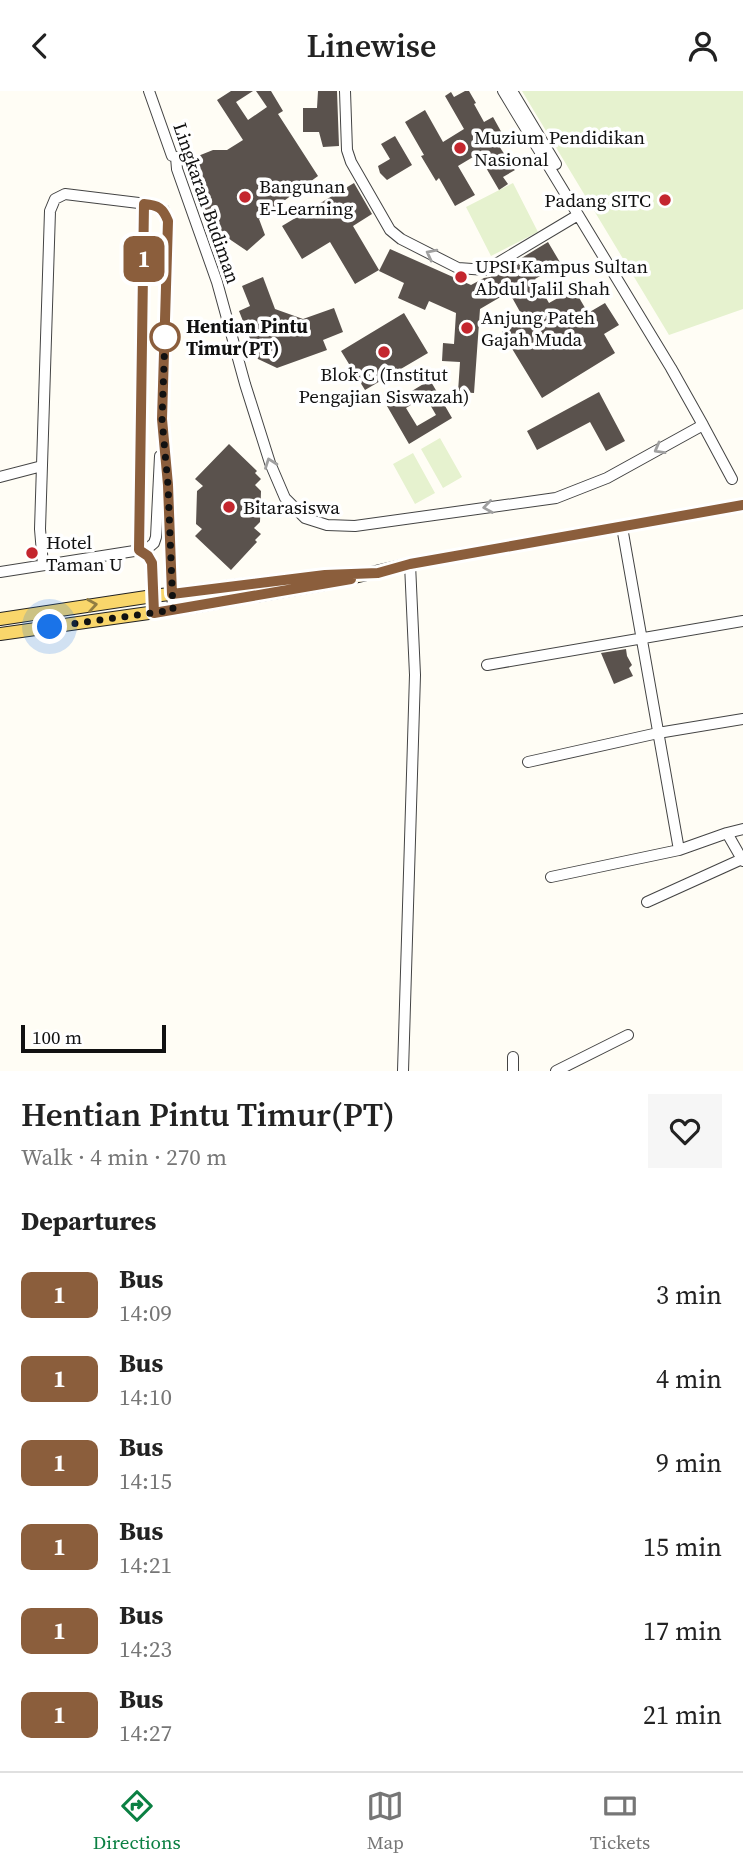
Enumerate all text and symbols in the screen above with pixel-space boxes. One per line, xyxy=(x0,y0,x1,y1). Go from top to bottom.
text: Linewise xyxy=(307,24,436,68)
icon: back xyxy=(21,27,59,65)
icon: person xyxy=(684,27,722,65)
street label: Lingkaran Budiman xyxy=(167,119,247,287)
place label: Muzium Pendidikan Nasional xyxy=(474,124,645,172)
marker: Muzium Pendidikan Nasional xyxy=(452,140,468,156)
place label: Bangunan E-Learning xyxy=(259,173,354,221)
place label: Padang SITC xyxy=(544,187,651,213)
marker: Bangunan E-Learning xyxy=(237,189,253,205)
marker: Padang SITC xyxy=(657,192,673,208)
line badge: 1 xyxy=(121,236,167,282)
text: 1 xyxy=(137,242,151,275)
one-way arrow xyxy=(426,248,438,262)
place label: UPSI Kampus Sultan Abdul Jalil Shah xyxy=(475,253,648,301)
marker: UPSI Kampus Sultan Abdul Jalil Shah xyxy=(453,269,469,285)
place label: Anjung Pateh Gajah Muda xyxy=(481,304,595,352)
place label: Hentian Pintu Timur(PT) xyxy=(186,313,308,361)
marker: Anjung Pateh Gajah Muda xyxy=(459,320,475,336)
marker: Hentian Pintu Timur(PT) xyxy=(150,322,180,352)
marker: Blok C (Institut Pengajian Siswazah) xyxy=(376,344,392,360)
place label: Blok C (Institut Pengajian Siswazah) xyxy=(298,361,470,409)
one-way arrow xyxy=(654,441,666,454)
one-way arrow xyxy=(265,457,279,469)
place label: Bitarasiswa xyxy=(243,494,340,520)
marker: Bitarasiswa xyxy=(221,499,237,515)
one-way arrow xyxy=(482,500,494,515)
place label: Hotel Taman U xyxy=(46,529,123,577)
marker: Hotel Taman U xyxy=(24,545,40,561)
one-way arrow xyxy=(86,598,98,613)
your location xyxy=(32,609,67,644)
scale bar xyxy=(21,1022,166,1054)
text: 100 m xyxy=(32,1024,82,1050)
text: Hentian Pintu Timur(PT) xyxy=(21,1092,395,1137)
button: heart xyxy=(648,1094,722,1168)
text: Walk · 4 min · 270 m xyxy=(21,1141,227,1173)
text: Departures xyxy=(21,1203,156,1239)
text: Bus xyxy=(119,1261,163,1297)
text: 3 min xyxy=(656,1277,722,1313)
text: 1 xyxy=(53,1278,66,1311)
text: 14:09 xyxy=(119,1297,172,1329)
text: Bus xyxy=(119,1345,163,1381)
text: 4 min xyxy=(656,1361,722,1397)
text: 1 xyxy=(53,1362,66,1395)
text: 14:10 xyxy=(119,1381,172,1413)
text: Bus xyxy=(119,1429,163,1465)
text: 9 min xyxy=(656,1445,722,1481)
text: 1 xyxy=(53,1446,66,1479)
text: 14:15 xyxy=(119,1465,172,1497)
text: Bus xyxy=(119,1513,163,1549)
text: 15 min xyxy=(643,1529,722,1565)
text: 1 xyxy=(53,1530,66,1563)
text: 14:21 xyxy=(119,1549,172,1581)
text: Bus xyxy=(119,1597,163,1633)
text: 17 min xyxy=(643,1613,722,1649)
text: 1 xyxy=(53,1614,66,1647)
text: 14:23 xyxy=(119,1633,172,1665)
text: Bus xyxy=(119,1681,163,1717)
text: 21 min xyxy=(643,1697,722,1733)
text: 1 xyxy=(53,1698,66,1731)
text: 14:27 xyxy=(119,1717,172,1749)
tab: Directions xyxy=(93,1787,181,1855)
tab: Map xyxy=(366,1787,404,1855)
tab: Tickets xyxy=(590,1787,650,1855)

